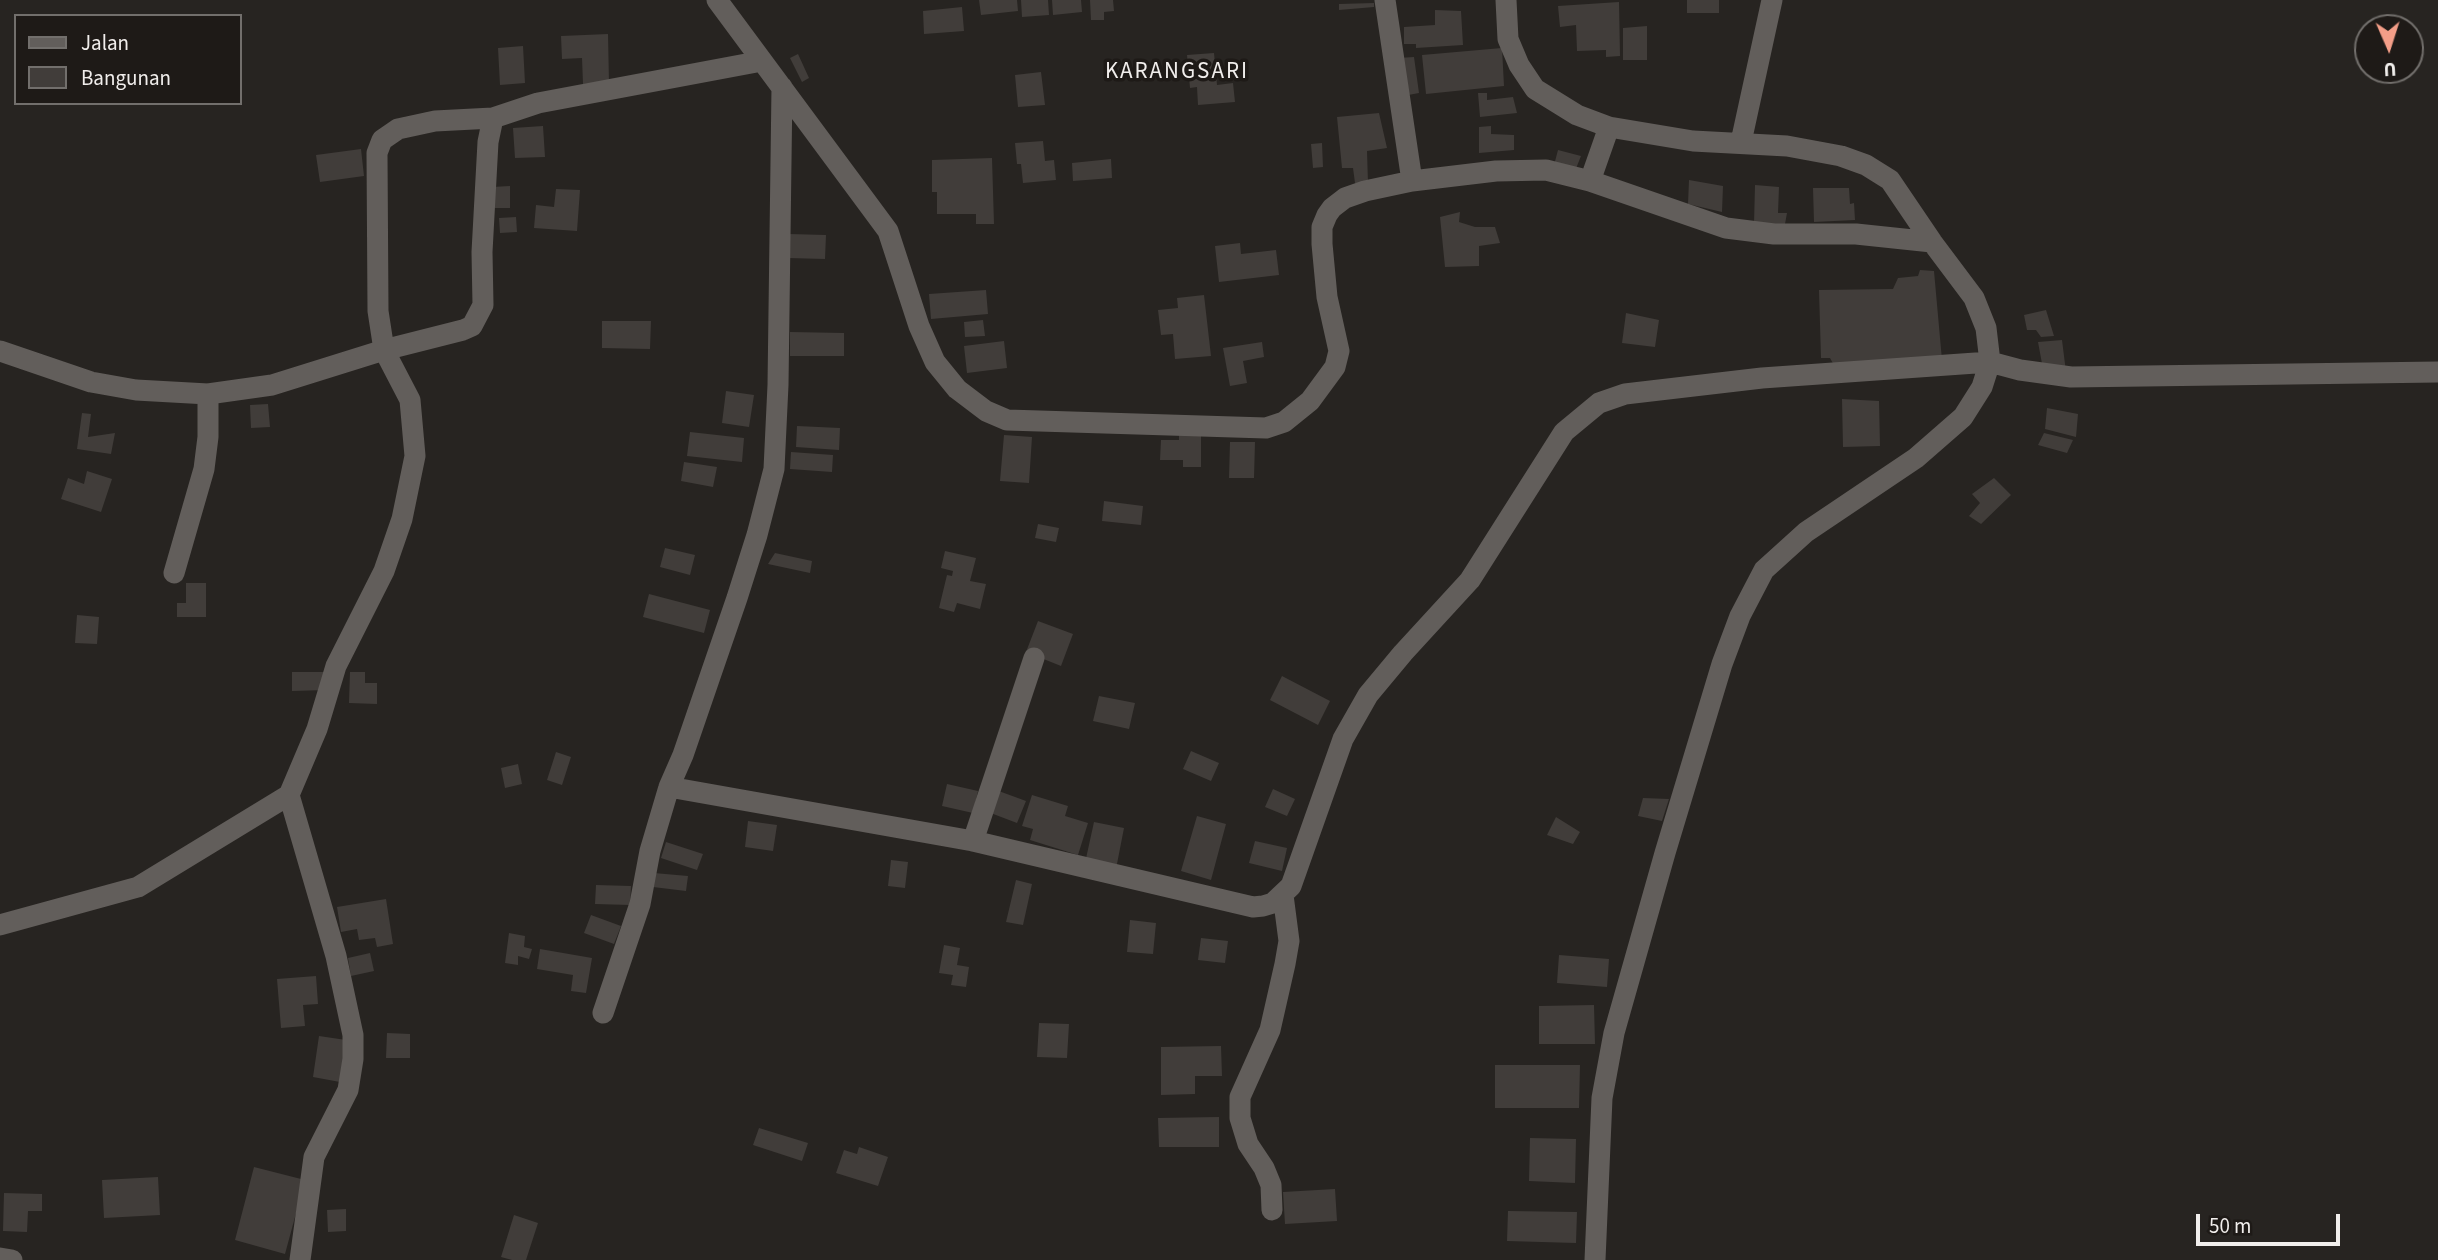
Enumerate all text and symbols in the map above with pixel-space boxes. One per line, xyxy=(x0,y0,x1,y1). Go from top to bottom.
legend xyxy=(14,14,242,105)
north arrow xyxy=(2354,14,2424,84)
text: Jalan xyxy=(81,28,129,58)
text: U xyxy=(2383,55,2397,82)
district label: KARANGSARI xyxy=(1106,59,1248,87)
text: Bangunan xyxy=(81,63,171,93)
scale bar xyxy=(2200,1200,2344,1244)
text: 50 m xyxy=(2209,1211,2251,1241)

